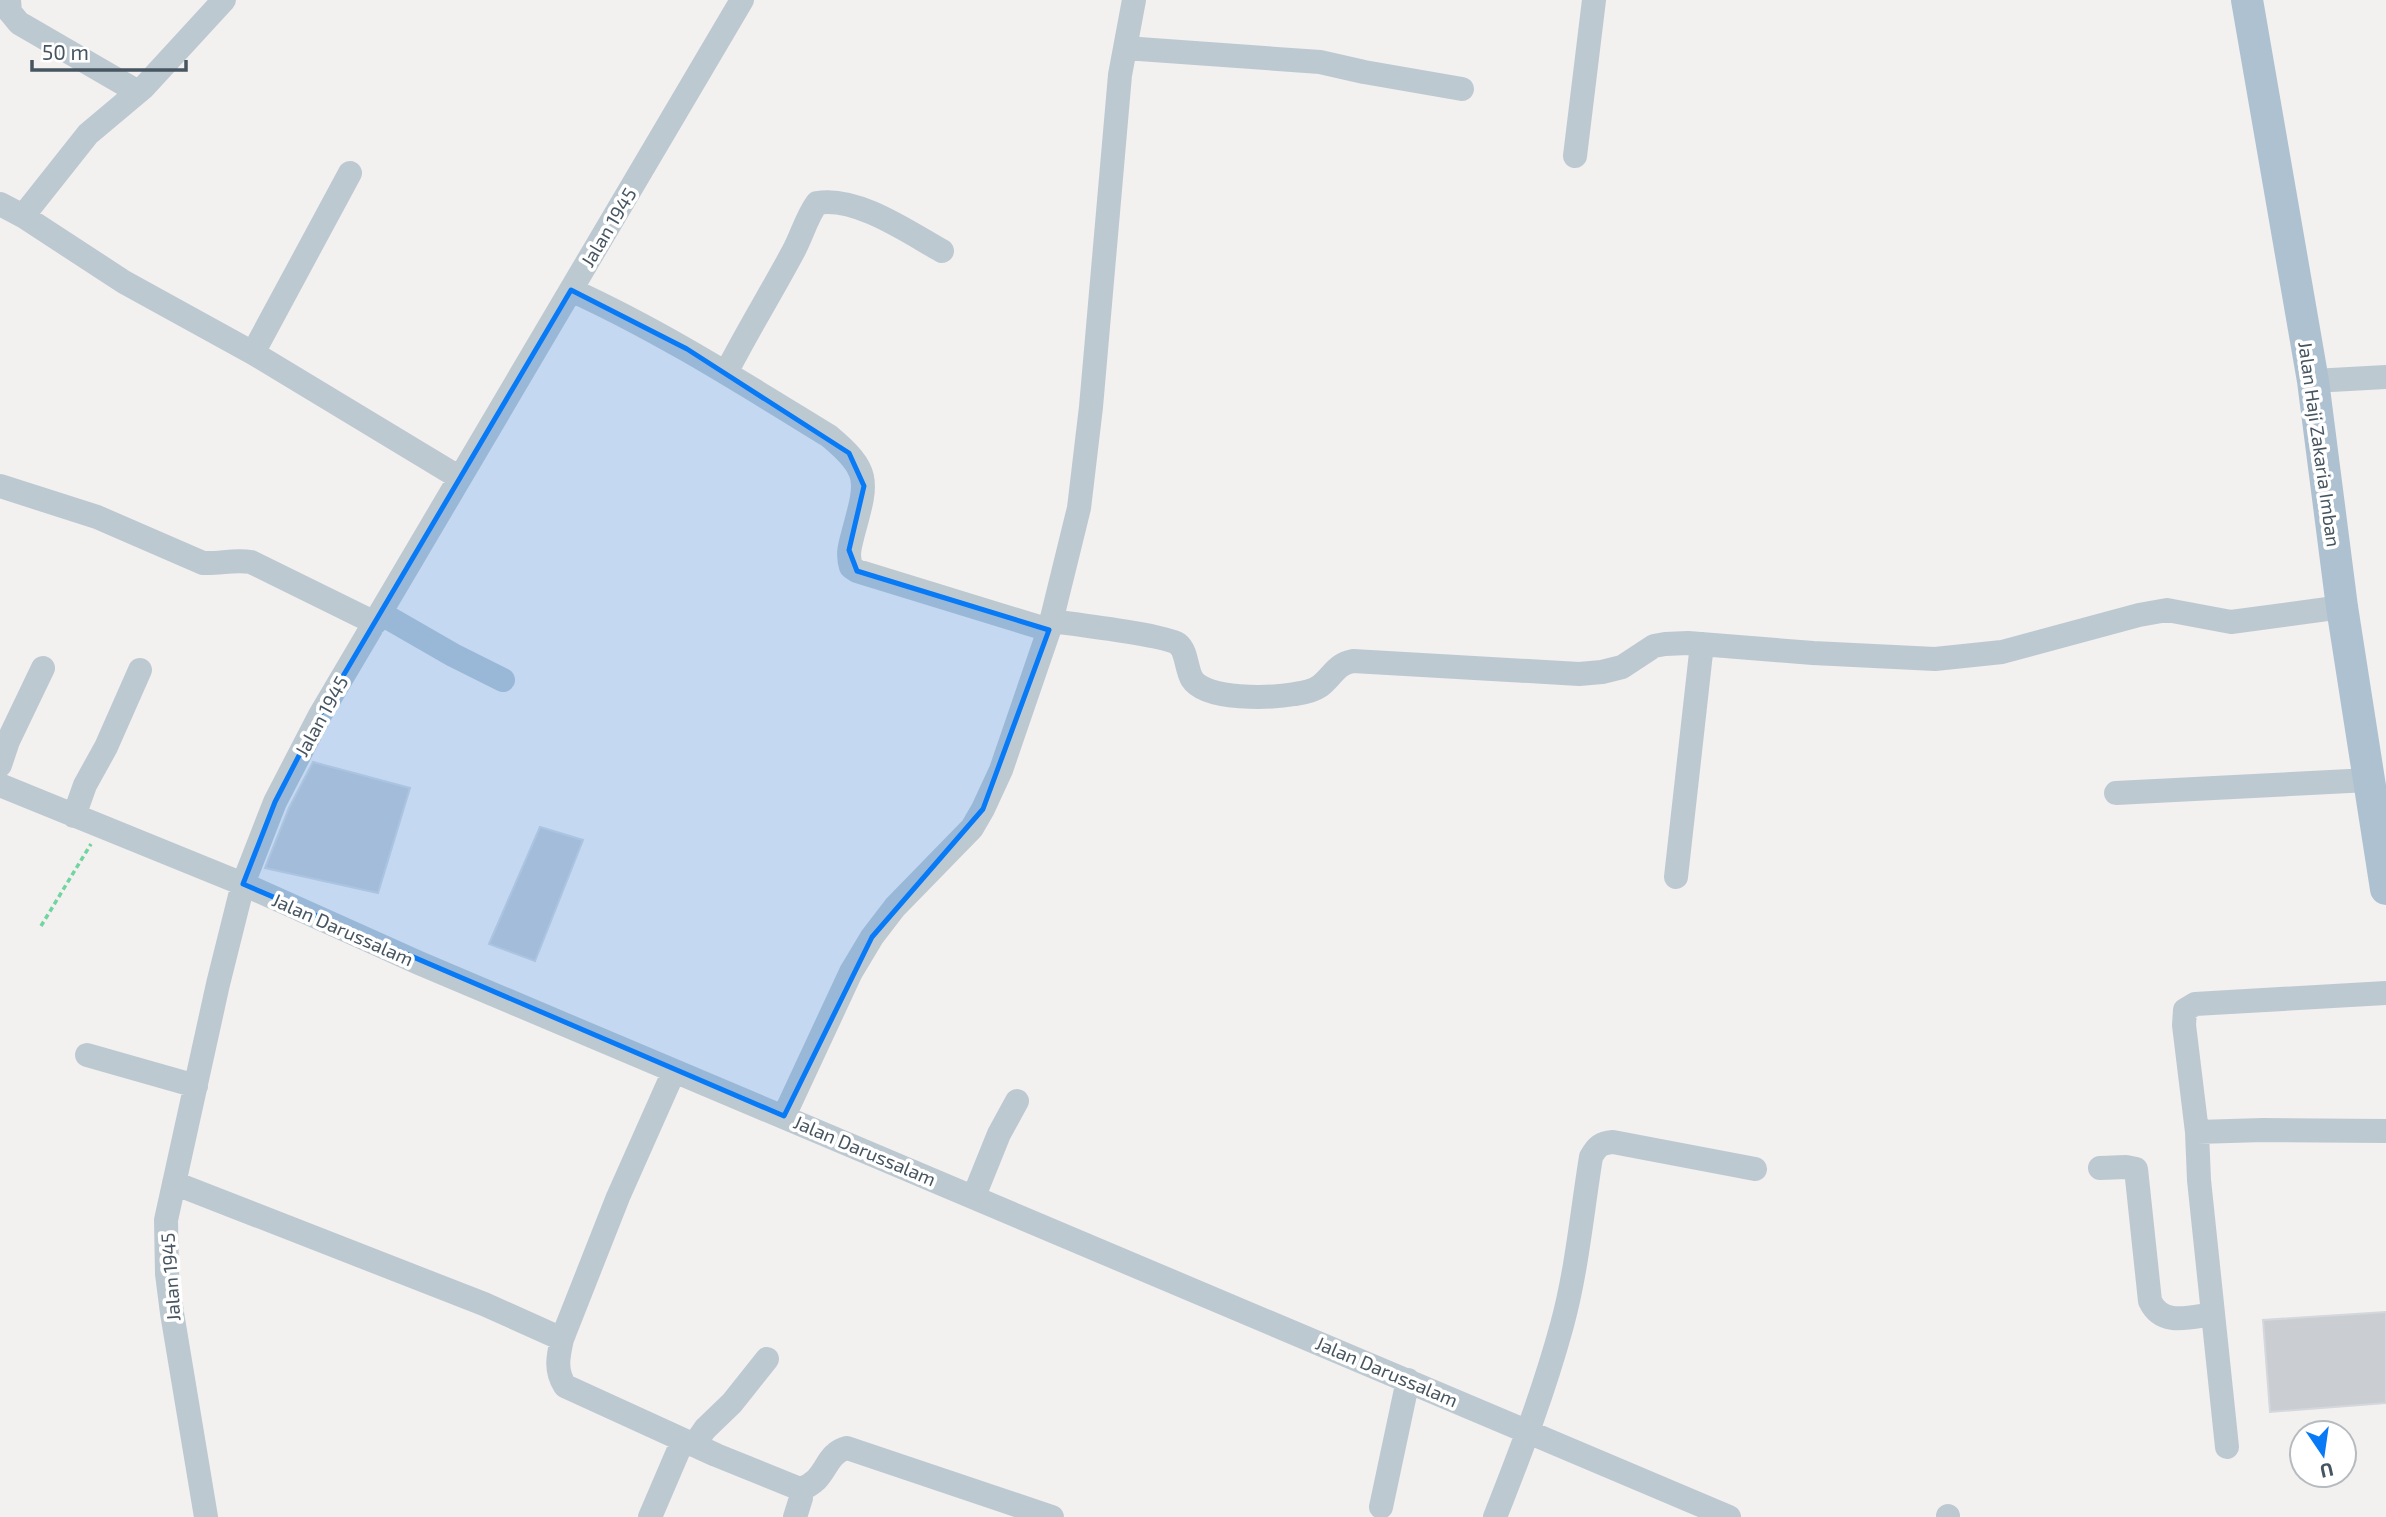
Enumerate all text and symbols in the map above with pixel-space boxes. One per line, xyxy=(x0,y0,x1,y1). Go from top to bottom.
scale bar xyxy=(32,28,186,72)
text: 50 m xyxy=(42,39,89,64)
street label: Jalan 1945 xyxy=(575,183,641,271)
street label: Jalan Haji Zakaria Imban xyxy=(2294,340,2346,548)
street label: Jalan 1945 xyxy=(289,672,353,760)
street label: Jalan Darussalam xyxy=(269,888,417,970)
street label: Jalan Darussalam xyxy=(790,1110,940,1190)
street label: Jalan 1945 xyxy=(155,1232,185,1322)
street label: Jalan Darussalam xyxy=(1312,1331,1462,1411)
north arrow xyxy=(2288,1419,2358,1489)
text: U xyxy=(2318,1458,2336,1484)

